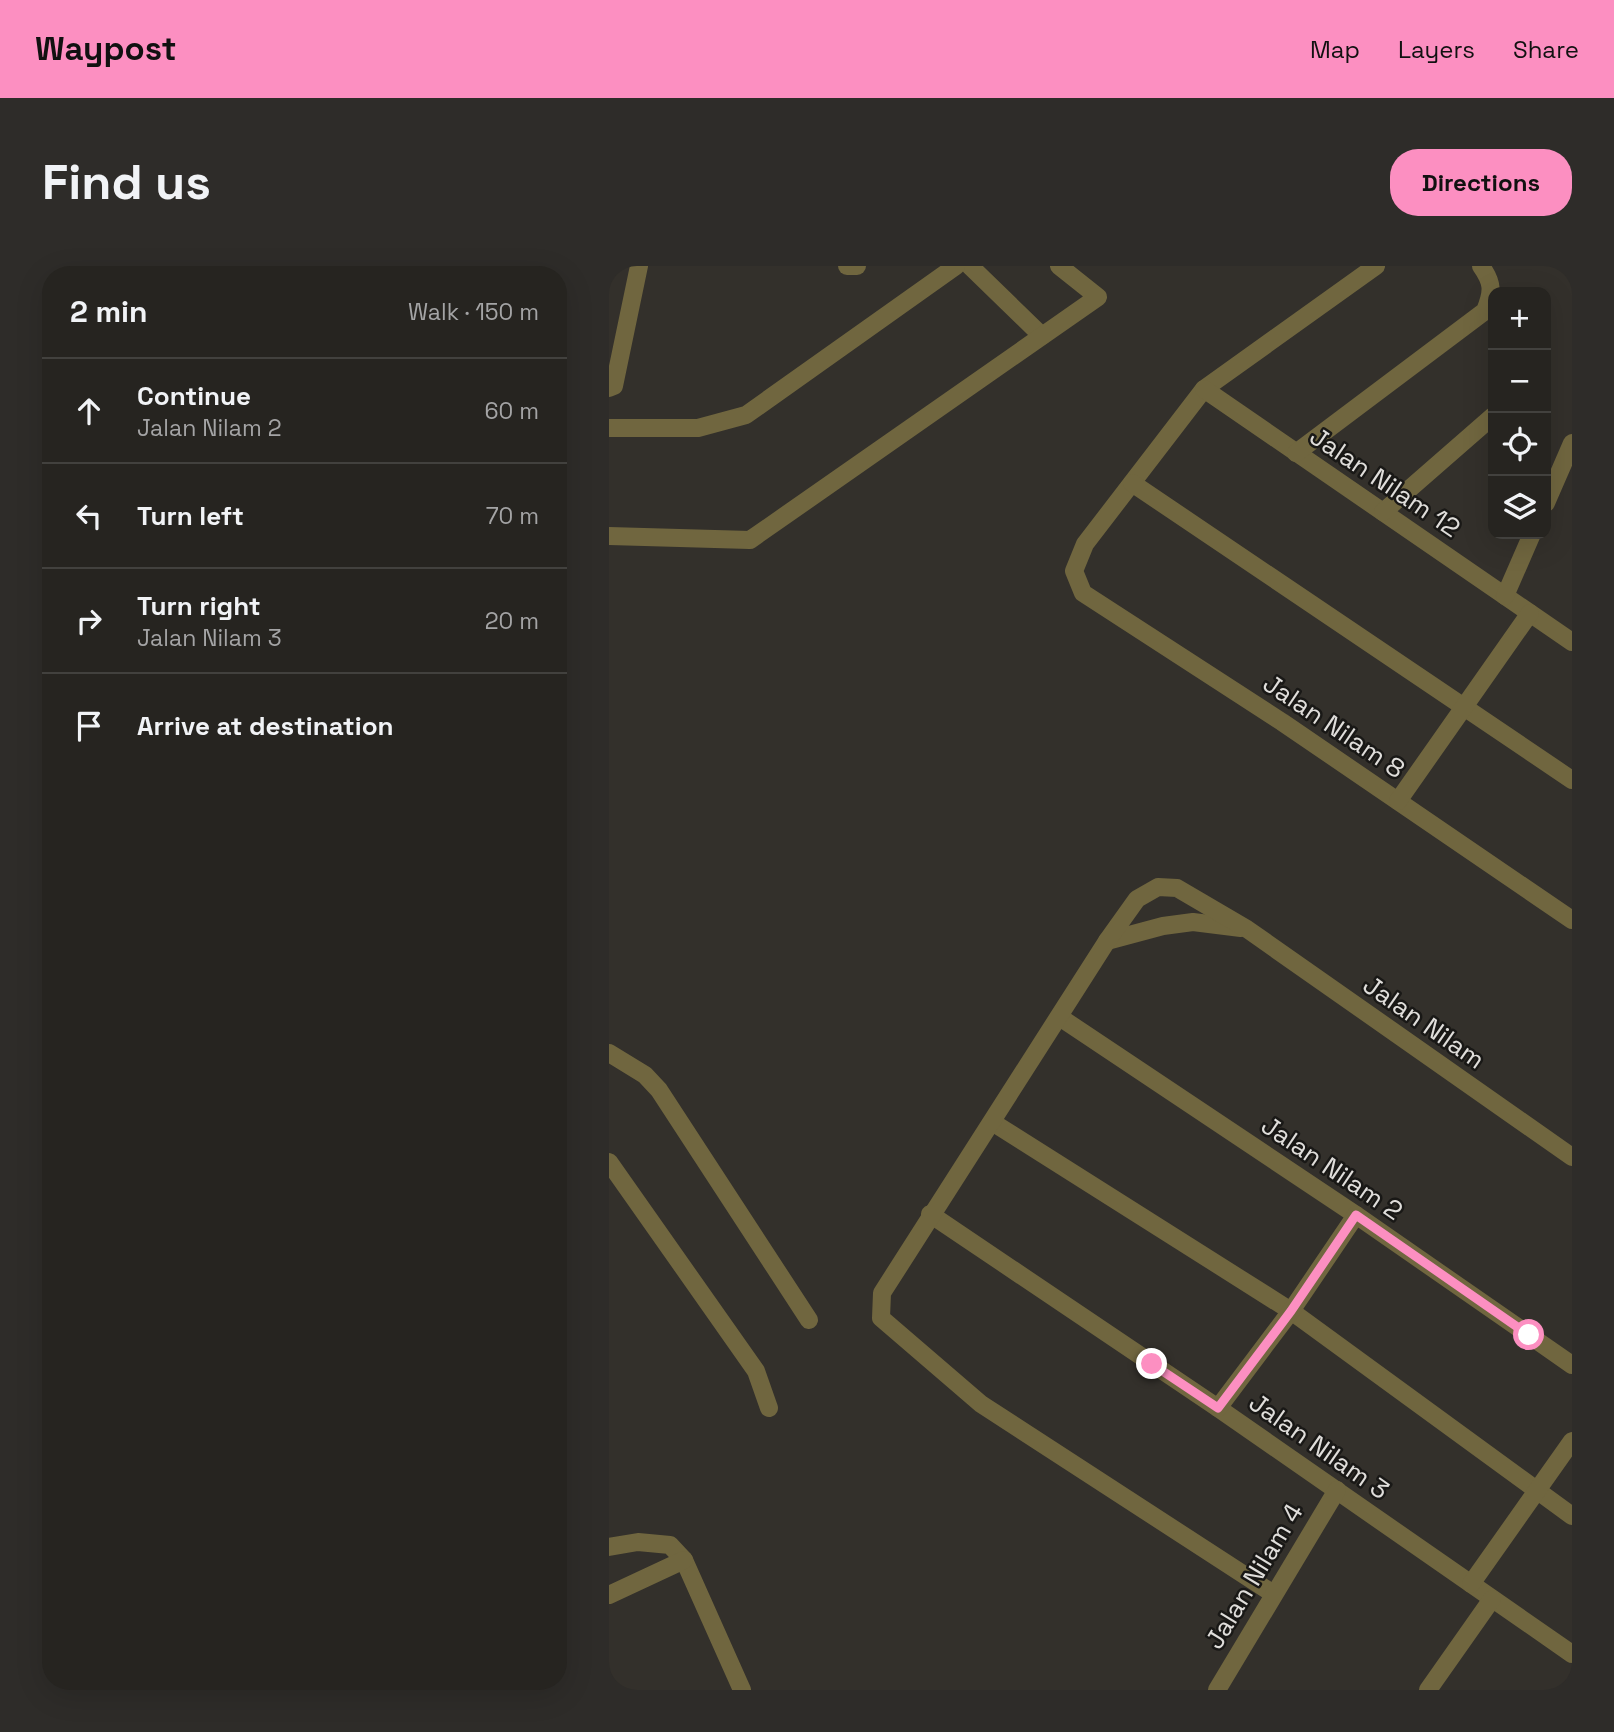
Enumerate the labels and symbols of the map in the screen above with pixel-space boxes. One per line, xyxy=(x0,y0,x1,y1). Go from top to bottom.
street label: Jalan Nilam 12 xyxy=(1303,419,1467,545)
street label: Jalan Nilam 8 xyxy=(1257,666,1411,786)
street label: Jalan Nilam xyxy=(1356,968,1492,1076)
street label: Jalan Nilam 2 xyxy=(1255,1108,1409,1228)
route start xyxy=(1513,1319,1544,1350)
route end xyxy=(1136,1348,1167,1379)
street label: Jalan Nilam 3 xyxy=(1242,1385,1396,1507)
street label: Jalan Nilam 4 xyxy=(1197,1497,1311,1655)

